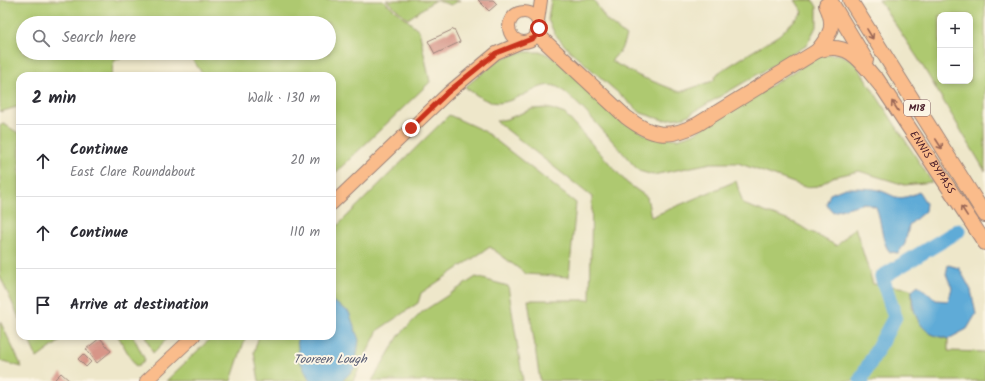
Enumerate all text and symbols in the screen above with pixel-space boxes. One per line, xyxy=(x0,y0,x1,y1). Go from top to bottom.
map controls xyxy=(937,12,973,84)
button: + xyxy=(937,12,973,48)
search box xyxy=(16,16,336,60)
route start xyxy=(530,19,548,37)
text: Search here xyxy=(62,26,136,50)
icon: search xyxy=(30,27,52,49)
one-way arrow xyxy=(867,28,875,40)
button: − xyxy=(937,48,973,84)
text: 2 min xyxy=(32,85,76,112)
text: Walk · 130 m xyxy=(247,88,320,109)
road number: M18 xyxy=(904,100,930,116)
one-way arrow xyxy=(891,101,899,112)
route end xyxy=(402,119,420,137)
street label: ENNIS BYPASS xyxy=(904,127,960,198)
text: Continue xyxy=(70,138,128,162)
one-way arrow xyxy=(936,138,944,150)
icon: ahead xyxy=(32,150,54,172)
text: 20 m xyxy=(290,150,320,171)
text: East Clare Roundabout xyxy=(70,162,195,183)
one-way arrow xyxy=(959,205,967,217)
text: Continue xyxy=(70,221,128,245)
icon: ahead xyxy=(32,222,54,244)
text: 110 m xyxy=(290,222,320,243)
text: Arrive at destination xyxy=(70,293,209,317)
icon: arrive xyxy=(32,294,54,316)
water label: Tooreen Lough xyxy=(293,350,368,369)

